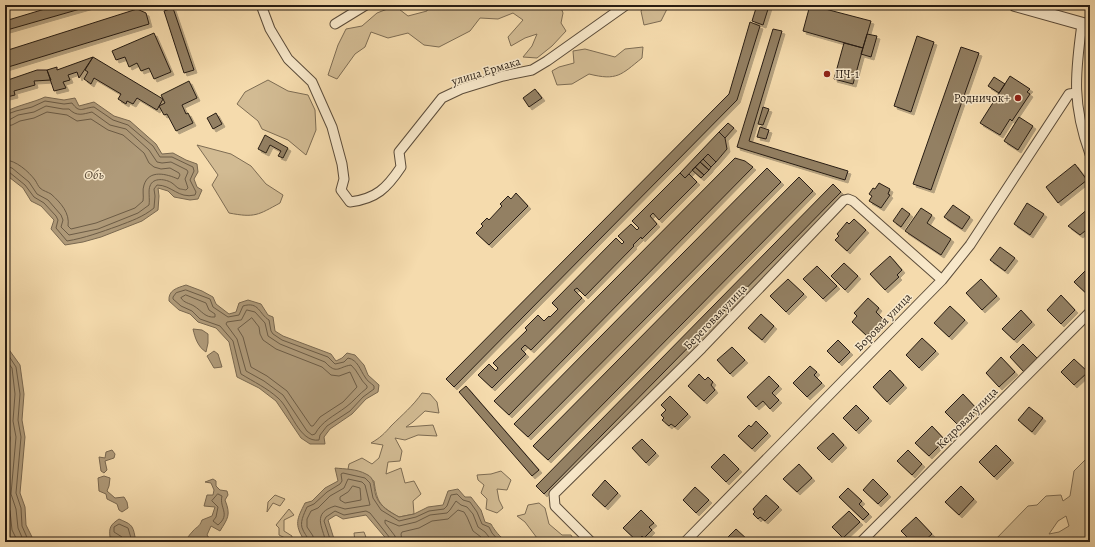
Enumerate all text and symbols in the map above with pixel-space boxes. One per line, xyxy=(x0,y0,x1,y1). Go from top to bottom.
street label: улица Ермака xyxy=(449,53,523,89)
place label: ПЧ-1 xyxy=(835,66,859,82)
marker: ПЧ-1 xyxy=(822,69,832,79)
place label: Родничок+ xyxy=(954,90,1010,106)
marker: Родничок+ xyxy=(1013,93,1023,103)
water label: Обь xyxy=(84,166,104,183)
street label: Береговая улица xyxy=(680,280,751,353)
street label: Боровая улица xyxy=(851,289,915,355)
street label: Кедровая улица xyxy=(933,383,1002,452)

